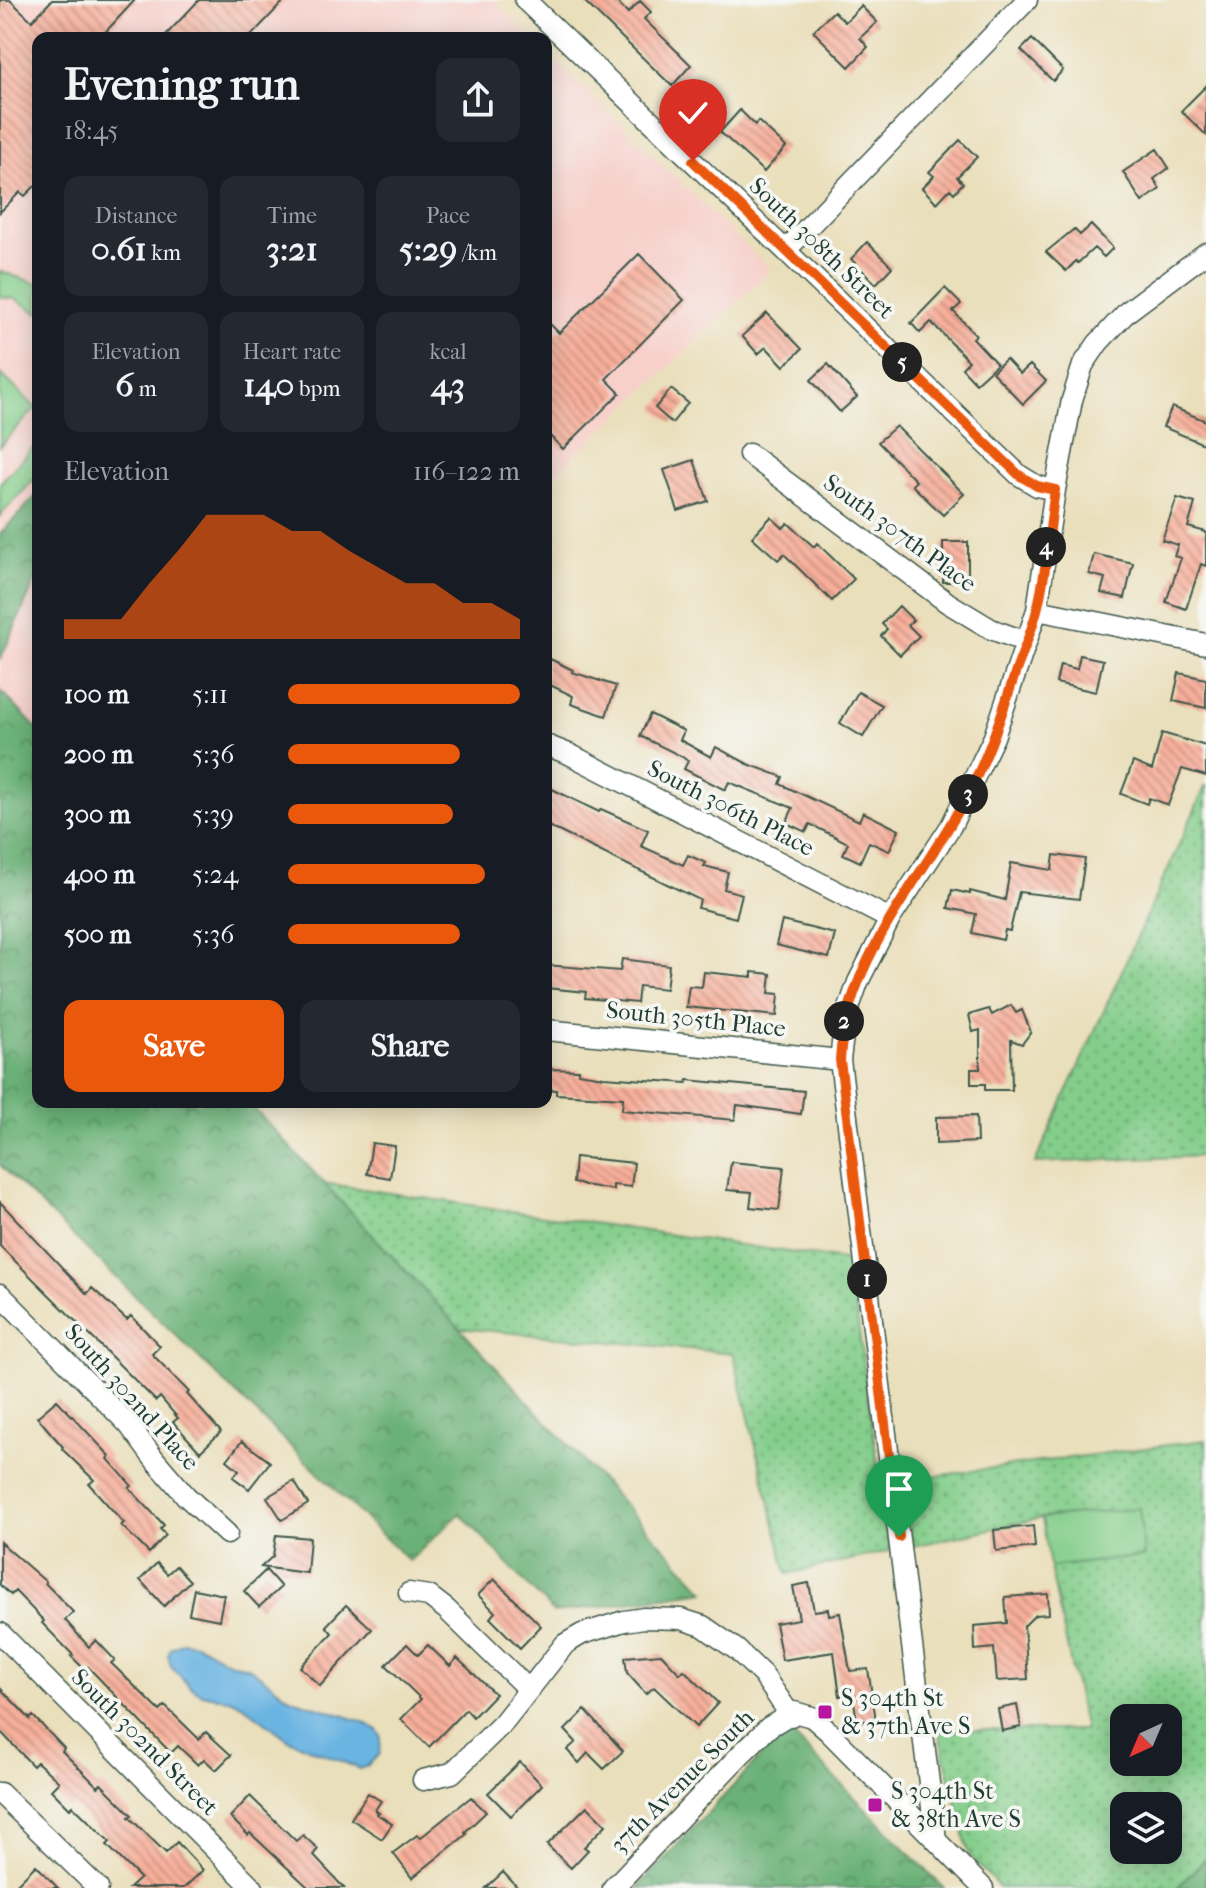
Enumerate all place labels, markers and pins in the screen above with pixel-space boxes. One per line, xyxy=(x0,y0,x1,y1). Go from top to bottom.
pin xyxy=(659,79,727,161)
pin: 5 xyxy=(882,342,922,382)
pin: 4 xyxy=(1026,527,1066,567)
pin: 3 xyxy=(948,774,988,814)
pin: 2 xyxy=(824,1001,864,1041)
pin: 1 xyxy=(847,1259,887,1299)
pin xyxy=(865,1455,933,1537)
place label: S 304th St & 37th Ave S xyxy=(841,1684,970,1740)
marker: S 304th St & 37th Ave S xyxy=(816,1703,834,1721)
place label: S 304th St & 38th Ave S xyxy=(891,1777,1021,1833)
marker: S 304th St & 38th Ave S xyxy=(866,1796,884,1814)

